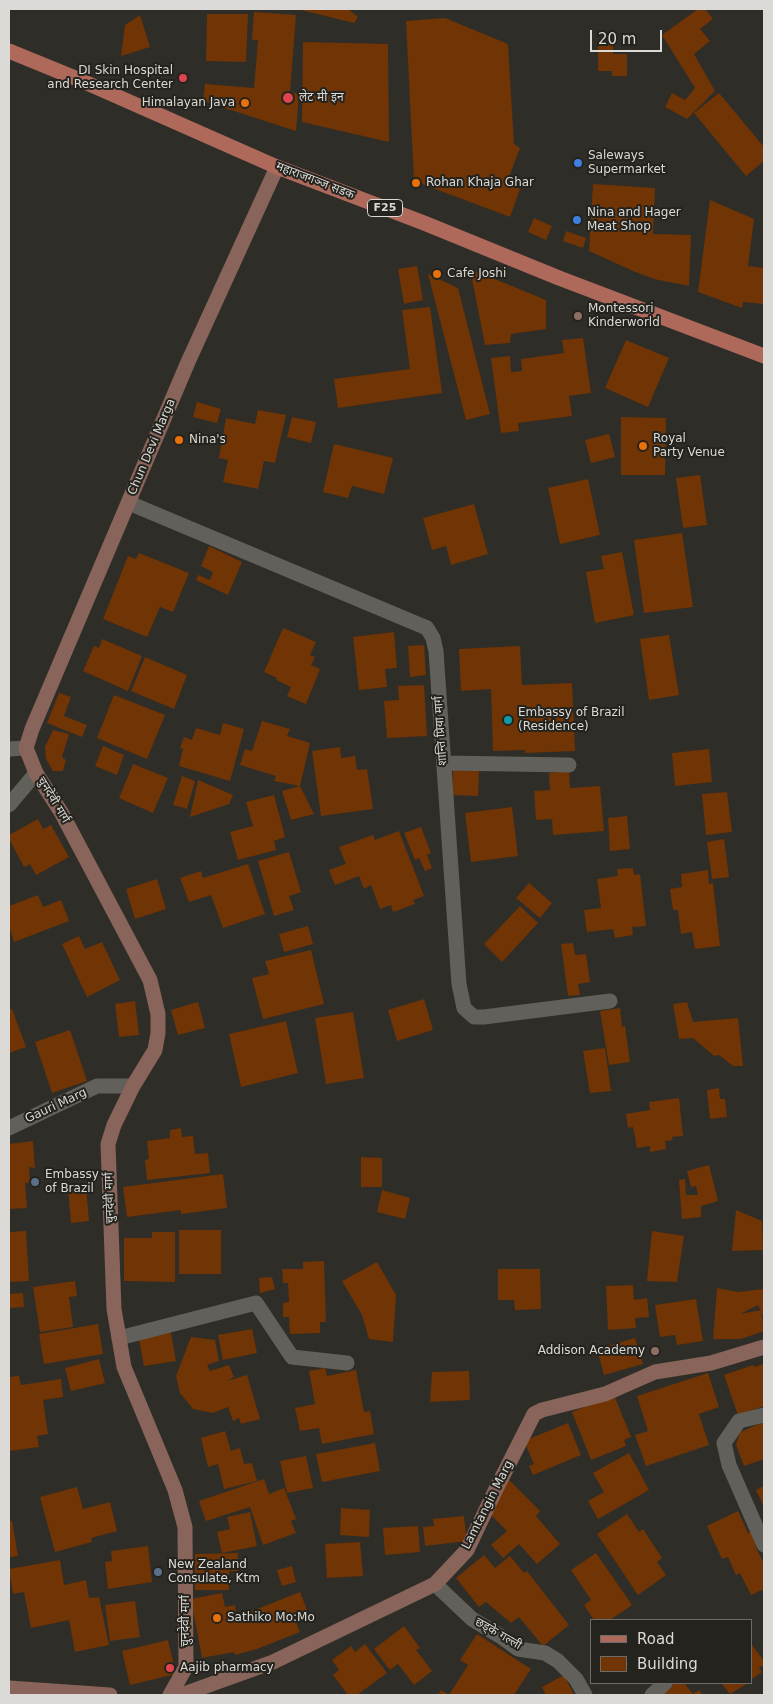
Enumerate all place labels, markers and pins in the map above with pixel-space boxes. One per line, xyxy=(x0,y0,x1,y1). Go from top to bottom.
place label: DI Skin Hospital and Research Center xyxy=(47,64,173,92)
marker: DI Skin Hospital and Research Center xyxy=(177,72,189,84)
marker: लेट मी इन xyxy=(281,91,295,105)
place label: लेट मी इन xyxy=(299,91,344,105)
place label: Himalayan Java xyxy=(142,96,235,110)
marker: Himalayan Java xyxy=(239,97,251,109)
place label: Saleways Supermarket xyxy=(588,149,666,177)
marker: Saleways Supermarket xyxy=(572,157,584,169)
place label: Rohan Khaja Ghar xyxy=(426,176,534,190)
marker: Rohan Khaja Ghar xyxy=(410,177,422,189)
place label: Nina and Hager Meat Shop xyxy=(587,206,681,234)
marker: Nina and Hager Meat Shop xyxy=(571,214,583,226)
place label: Cafe Joshi xyxy=(447,267,506,281)
marker: Cafe Joshi xyxy=(431,268,443,280)
place label: Montessori Kinderworld xyxy=(588,302,660,330)
marker: Montessori Kinderworld xyxy=(572,310,584,322)
place label: Royal Party Venue xyxy=(653,432,725,460)
place label: Nina's xyxy=(189,433,226,447)
marker: Nina's xyxy=(173,434,185,446)
marker: Royal Party Venue xyxy=(637,440,649,452)
place label: Embassy of Brazil (Residence) xyxy=(518,706,625,734)
marker: Embassy of Brazil (Residence) xyxy=(502,714,514,726)
place label: Embassy of Brazil xyxy=(45,1168,99,1196)
marker: Embassy of Brazil xyxy=(29,1176,41,1188)
place label: Addison Academy xyxy=(538,1344,645,1358)
marker: Addison Academy xyxy=(649,1345,661,1357)
place label: New Zealand Consulate, Ktm xyxy=(168,1558,260,1586)
marker: New Zealand Consulate, Ktm xyxy=(152,1566,164,1578)
place label: Sathiko Mo:Mo xyxy=(227,1611,315,1625)
marker: Sathiko Mo:Mo xyxy=(211,1612,223,1624)
place label: Aajib pharmacy xyxy=(180,1661,274,1675)
marker: Aajib pharmacy xyxy=(164,1662,176,1674)

